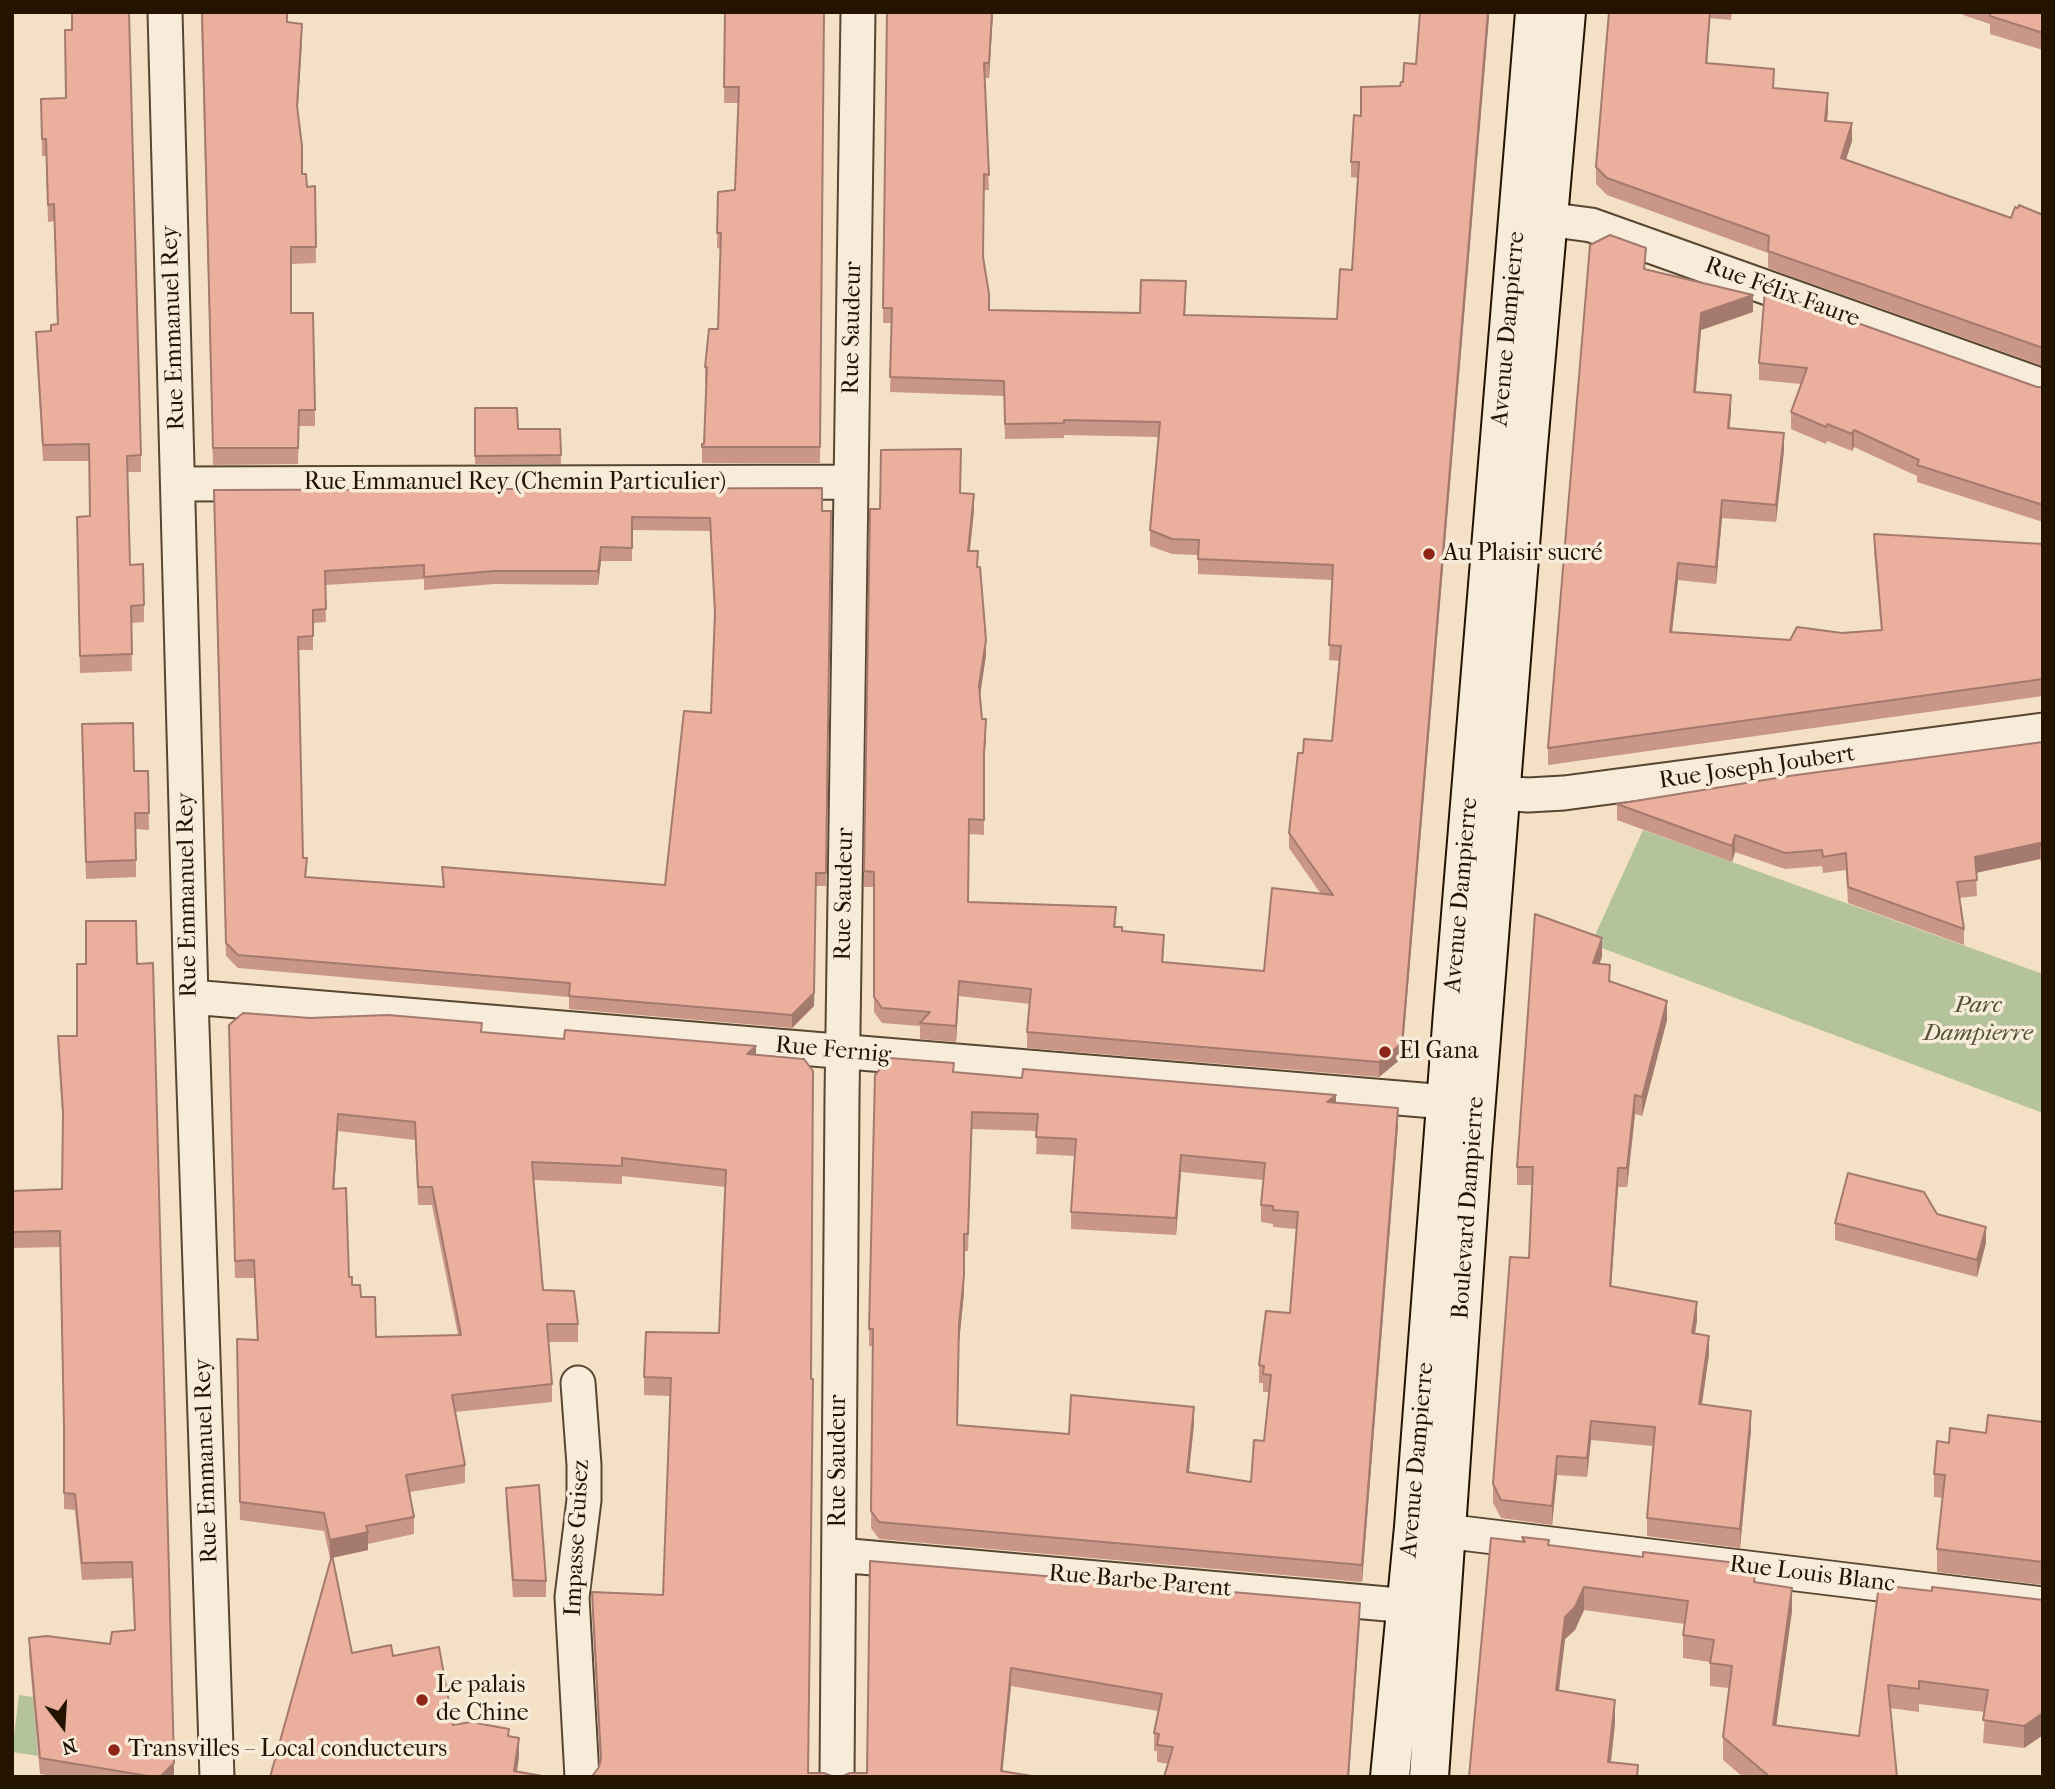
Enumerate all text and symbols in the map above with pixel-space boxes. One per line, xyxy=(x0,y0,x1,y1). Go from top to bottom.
street label: Rue Emmanuel Rey xyxy=(156,225,192,431)
street label: Avenue Dampierre xyxy=(1486,230,1532,428)
street label: Rue Félix Faure xyxy=(1701,252,1863,334)
street label: Rue Saudeur xyxy=(837,261,869,395)
street label: Rue Emmanuel Rey (Chemin Particulier) xyxy=(304,469,726,497)
place label: Au Plaisir sucré xyxy=(1443,540,1603,568)
marker: Au Plaisir sucré xyxy=(1421,546,1437,562)
street label: Rue Joseph Joubert xyxy=(1657,740,1857,796)
street label: Rue Emmanuel Rey xyxy=(172,792,204,998)
street label: Avenue Dampierre xyxy=(1439,796,1485,994)
street label: Rue Saudeur xyxy=(829,827,861,961)
park label: Parc Dampierre xyxy=(1923,992,2033,1048)
street label: Rue Fernig xyxy=(774,1032,892,1070)
place label: El Gana xyxy=(1399,1038,1479,1066)
marker: El Gana xyxy=(1377,1044,1393,1060)
street label: Boulevard Dampierre xyxy=(1447,1096,1491,1320)
street label: Rue Emmanuel Rey xyxy=(189,1358,225,1564)
street label: Avenue Dampierre xyxy=(1395,1361,1441,1559)
street label: Rue Saudeur xyxy=(825,1394,853,1528)
street label: Impasse Guisez xyxy=(560,1459,596,1617)
street label: Rue Louis Blanc xyxy=(1728,1551,1896,1599)
street label: Rue Barbe Parent xyxy=(1047,1560,1233,1604)
place label: Le palais de Chine xyxy=(436,1672,528,1728)
north arrow xyxy=(28,1691,98,1761)
marker: Le palais de Chine xyxy=(414,1692,430,1708)
text: N xyxy=(59,1733,79,1759)
place label: Transvilles – Local conducteurs xyxy=(128,1736,447,1764)
marker: Transvilles – Local conducteurs xyxy=(106,1742,122,1758)

